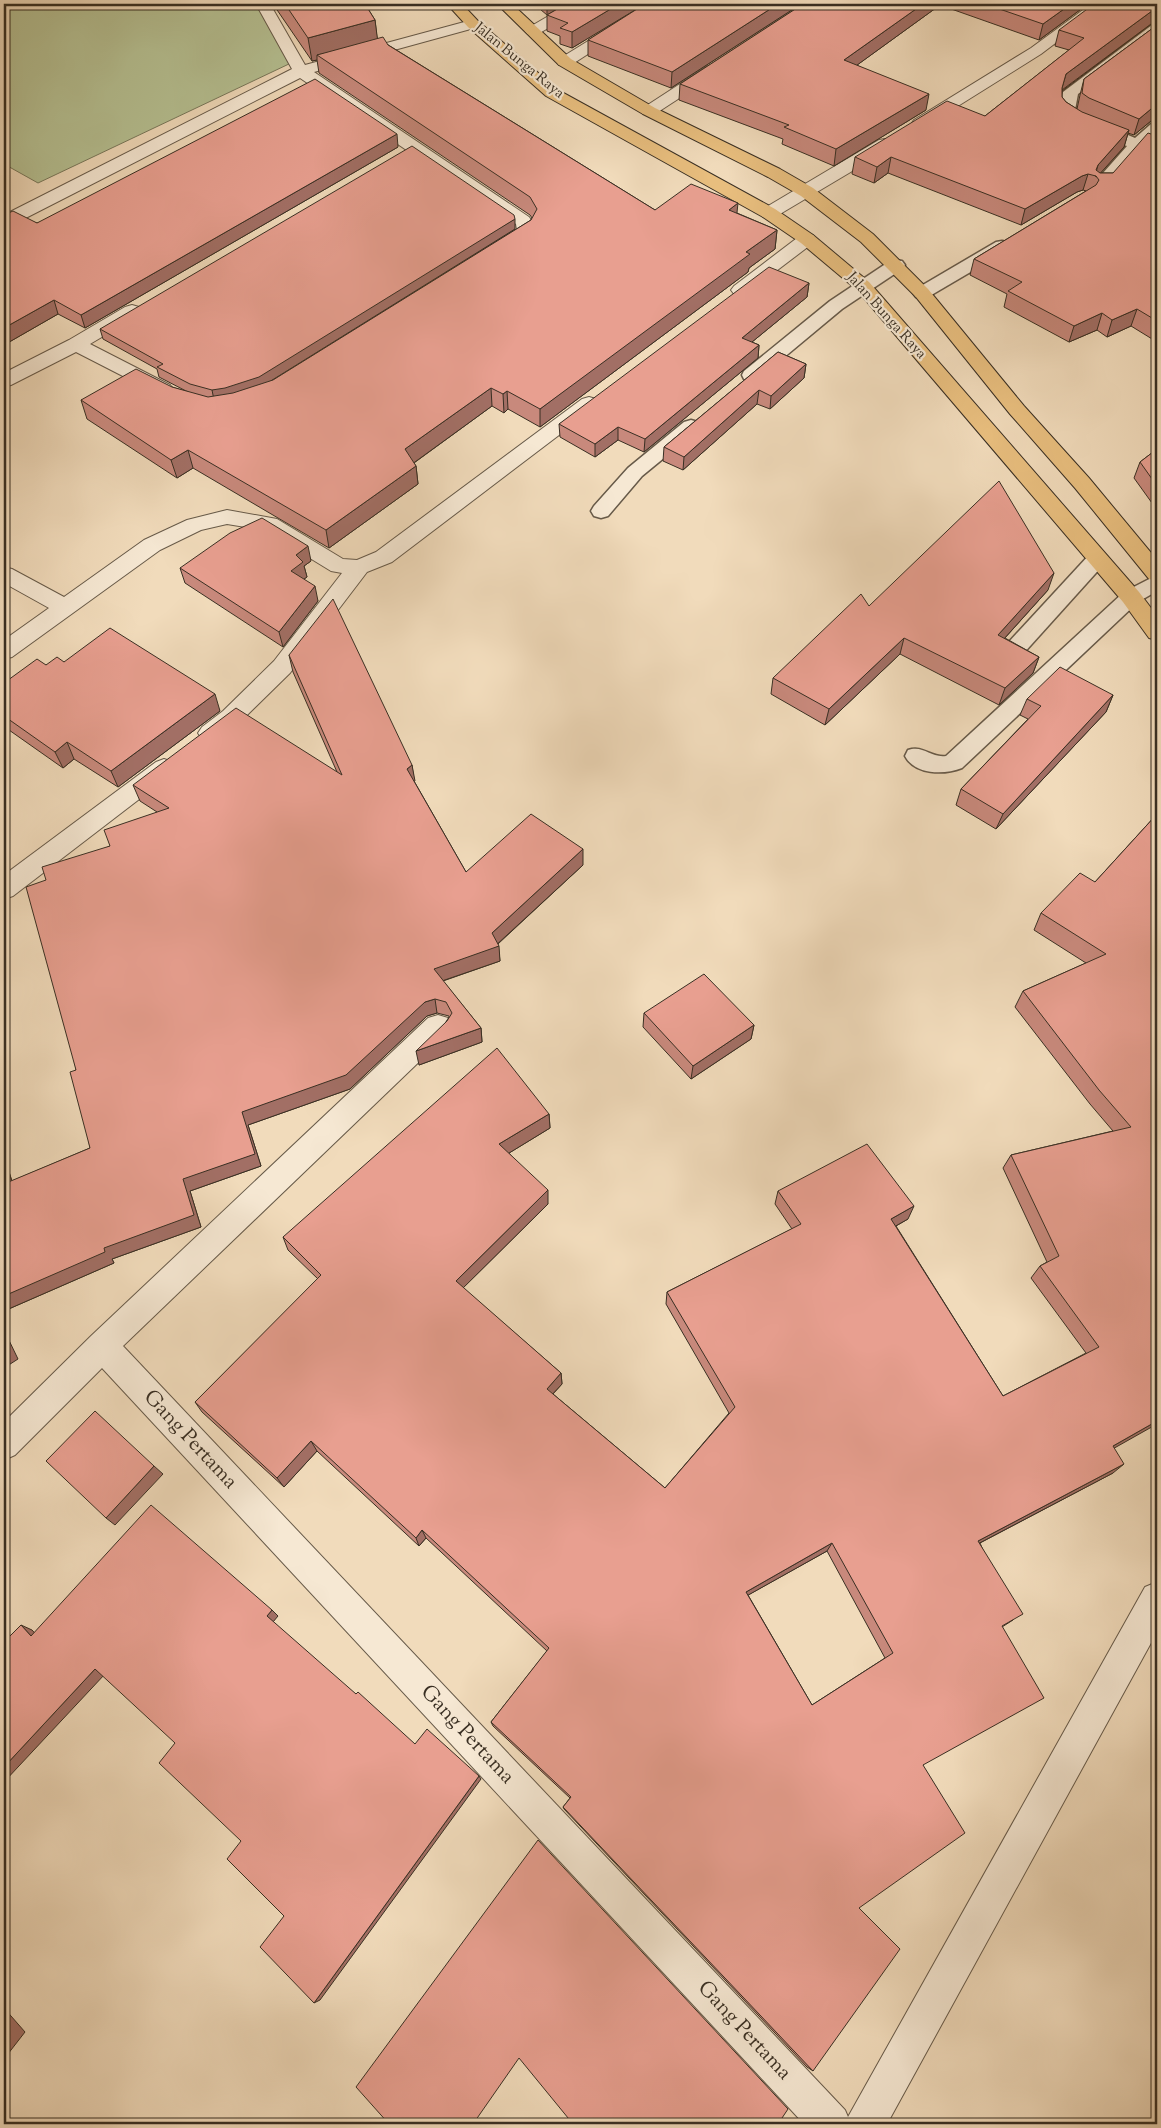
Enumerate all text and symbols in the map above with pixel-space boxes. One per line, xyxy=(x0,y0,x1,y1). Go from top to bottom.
street label: Jalan Bunga Raya xyxy=(469,17,569,104)
street label: Jalan Bunga Raya xyxy=(841,267,931,364)
street label: Gang Pertama xyxy=(136,1384,244,1497)
street label: Gang Pertama xyxy=(413,1679,521,1792)
street label: Gang Pertama xyxy=(690,1975,798,2088)

